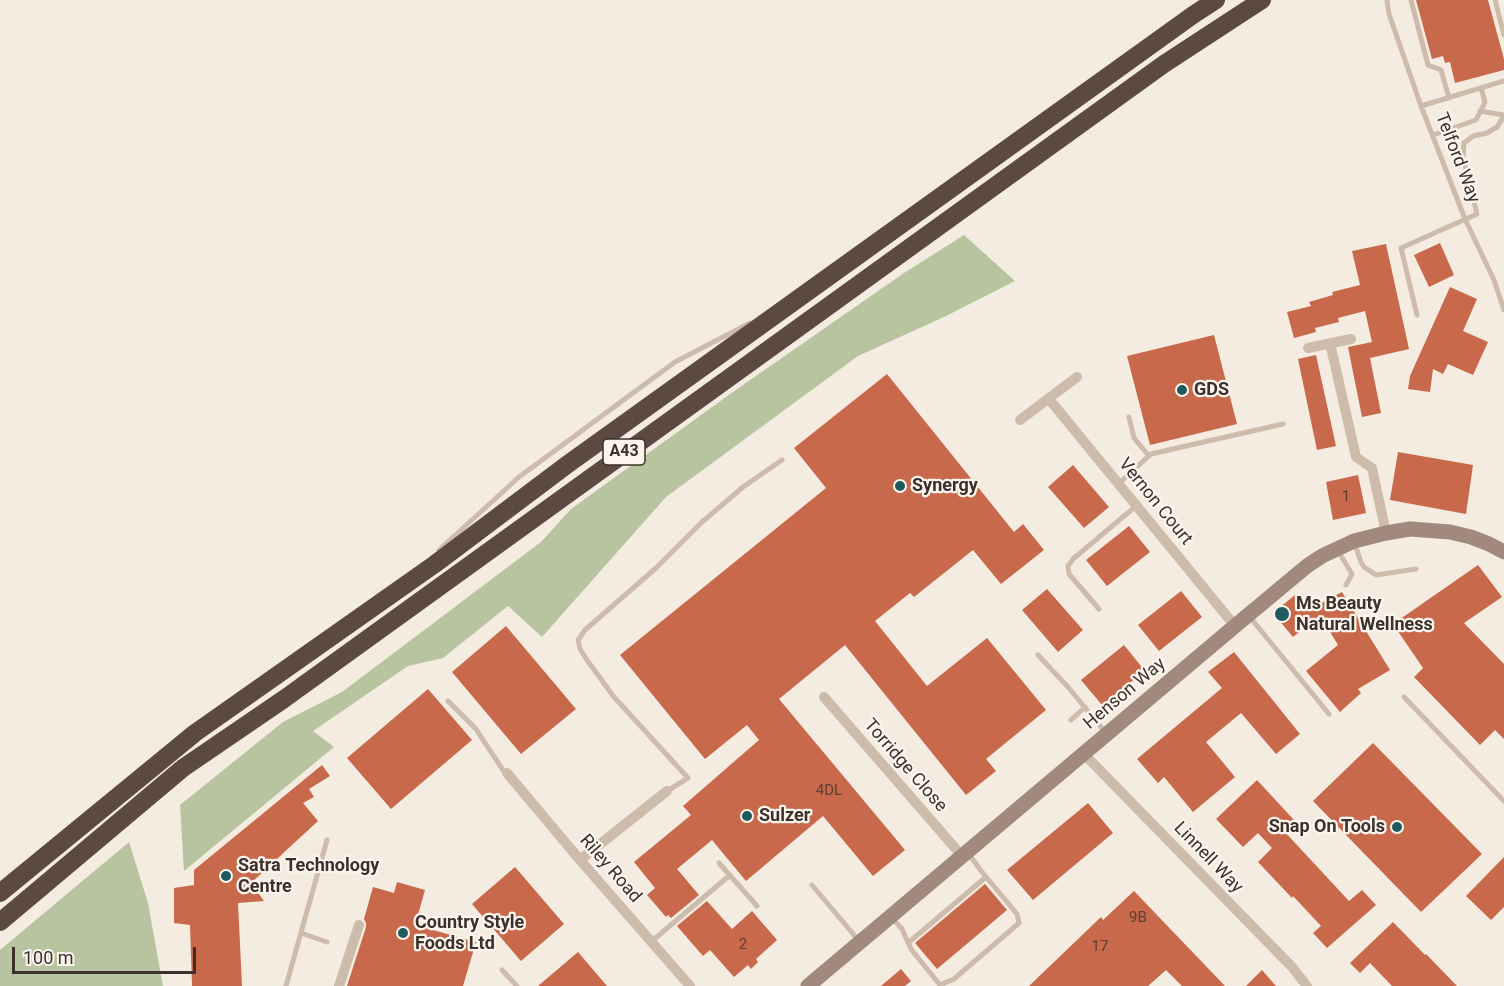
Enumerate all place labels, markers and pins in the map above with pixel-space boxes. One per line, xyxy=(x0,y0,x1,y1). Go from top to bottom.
place label: GDS xyxy=(1194,379,1229,401)
marker: GDS xyxy=(1175,383,1189,397)
place label: Synergy xyxy=(912,475,978,497)
marker: Synergy xyxy=(893,479,907,493)
place label: Ms Beauty Natural Wellness xyxy=(1296,593,1433,636)
marker: Ms Beauty Natural Wellness xyxy=(1273,605,1291,623)
place label: Sulzer xyxy=(759,805,810,827)
marker: Sulzer xyxy=(740,809,754,823)
place label: Snap On Tools xyxy=(1269,816,1385,838)
marker: Snap On Tools xyxy=(1390,820,1404,834)
place label: Satra Technology Centre xyxy=(238,855,379,898)
marker: Satra Technology Centre xyxy=(219,869,233,883)
place label: Country Style Foods Ltd xyxy=(415,912,524,954)
marker: Country Style Foods Ltd xyxy=(396,926,410,940)

